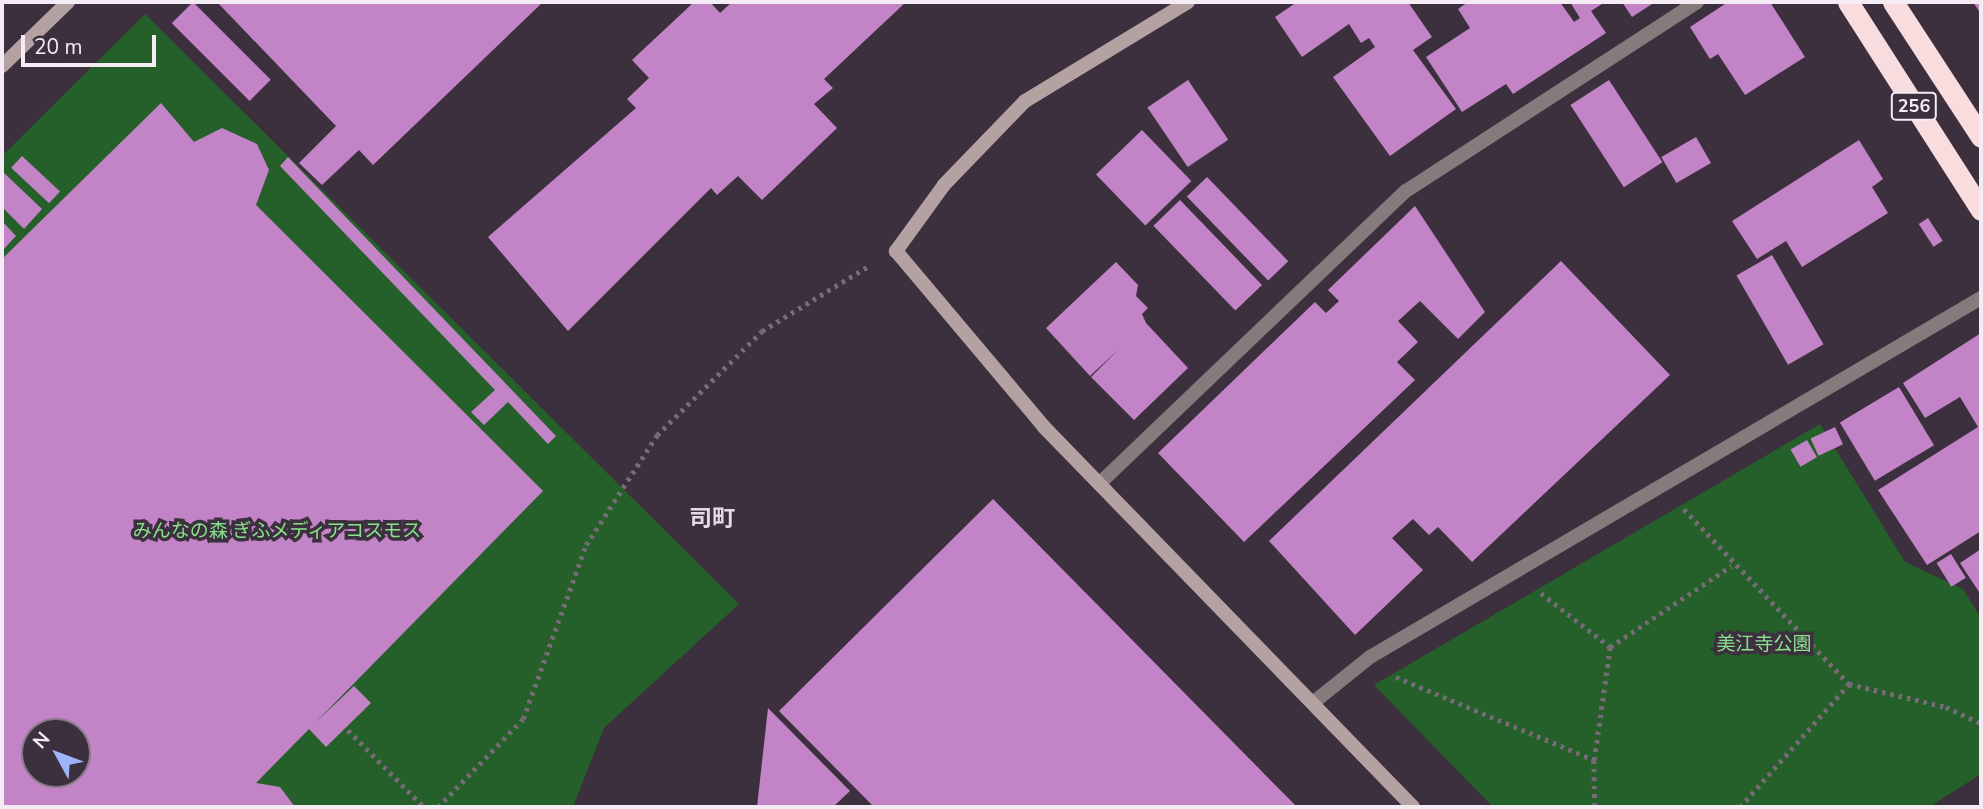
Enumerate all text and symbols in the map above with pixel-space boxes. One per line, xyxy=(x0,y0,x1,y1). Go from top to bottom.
scale bar xyxy=(24,21,159,65)
text: 20 m xyxy=(34,33,83,61)
road number: 256 xyxy=(1890,92,1938,120)
district label: 司町 xyxy=(689,505,735,533)
park label: みんなの森 ぎふメディアコスモス xyxy=(132,521,422,543)
park label: 美江寺公園 xyxy=(1717,634,1811,656)
north arrow xyxy=(21,718,91,788)
text: N xyxy=(27,727,56,754)

